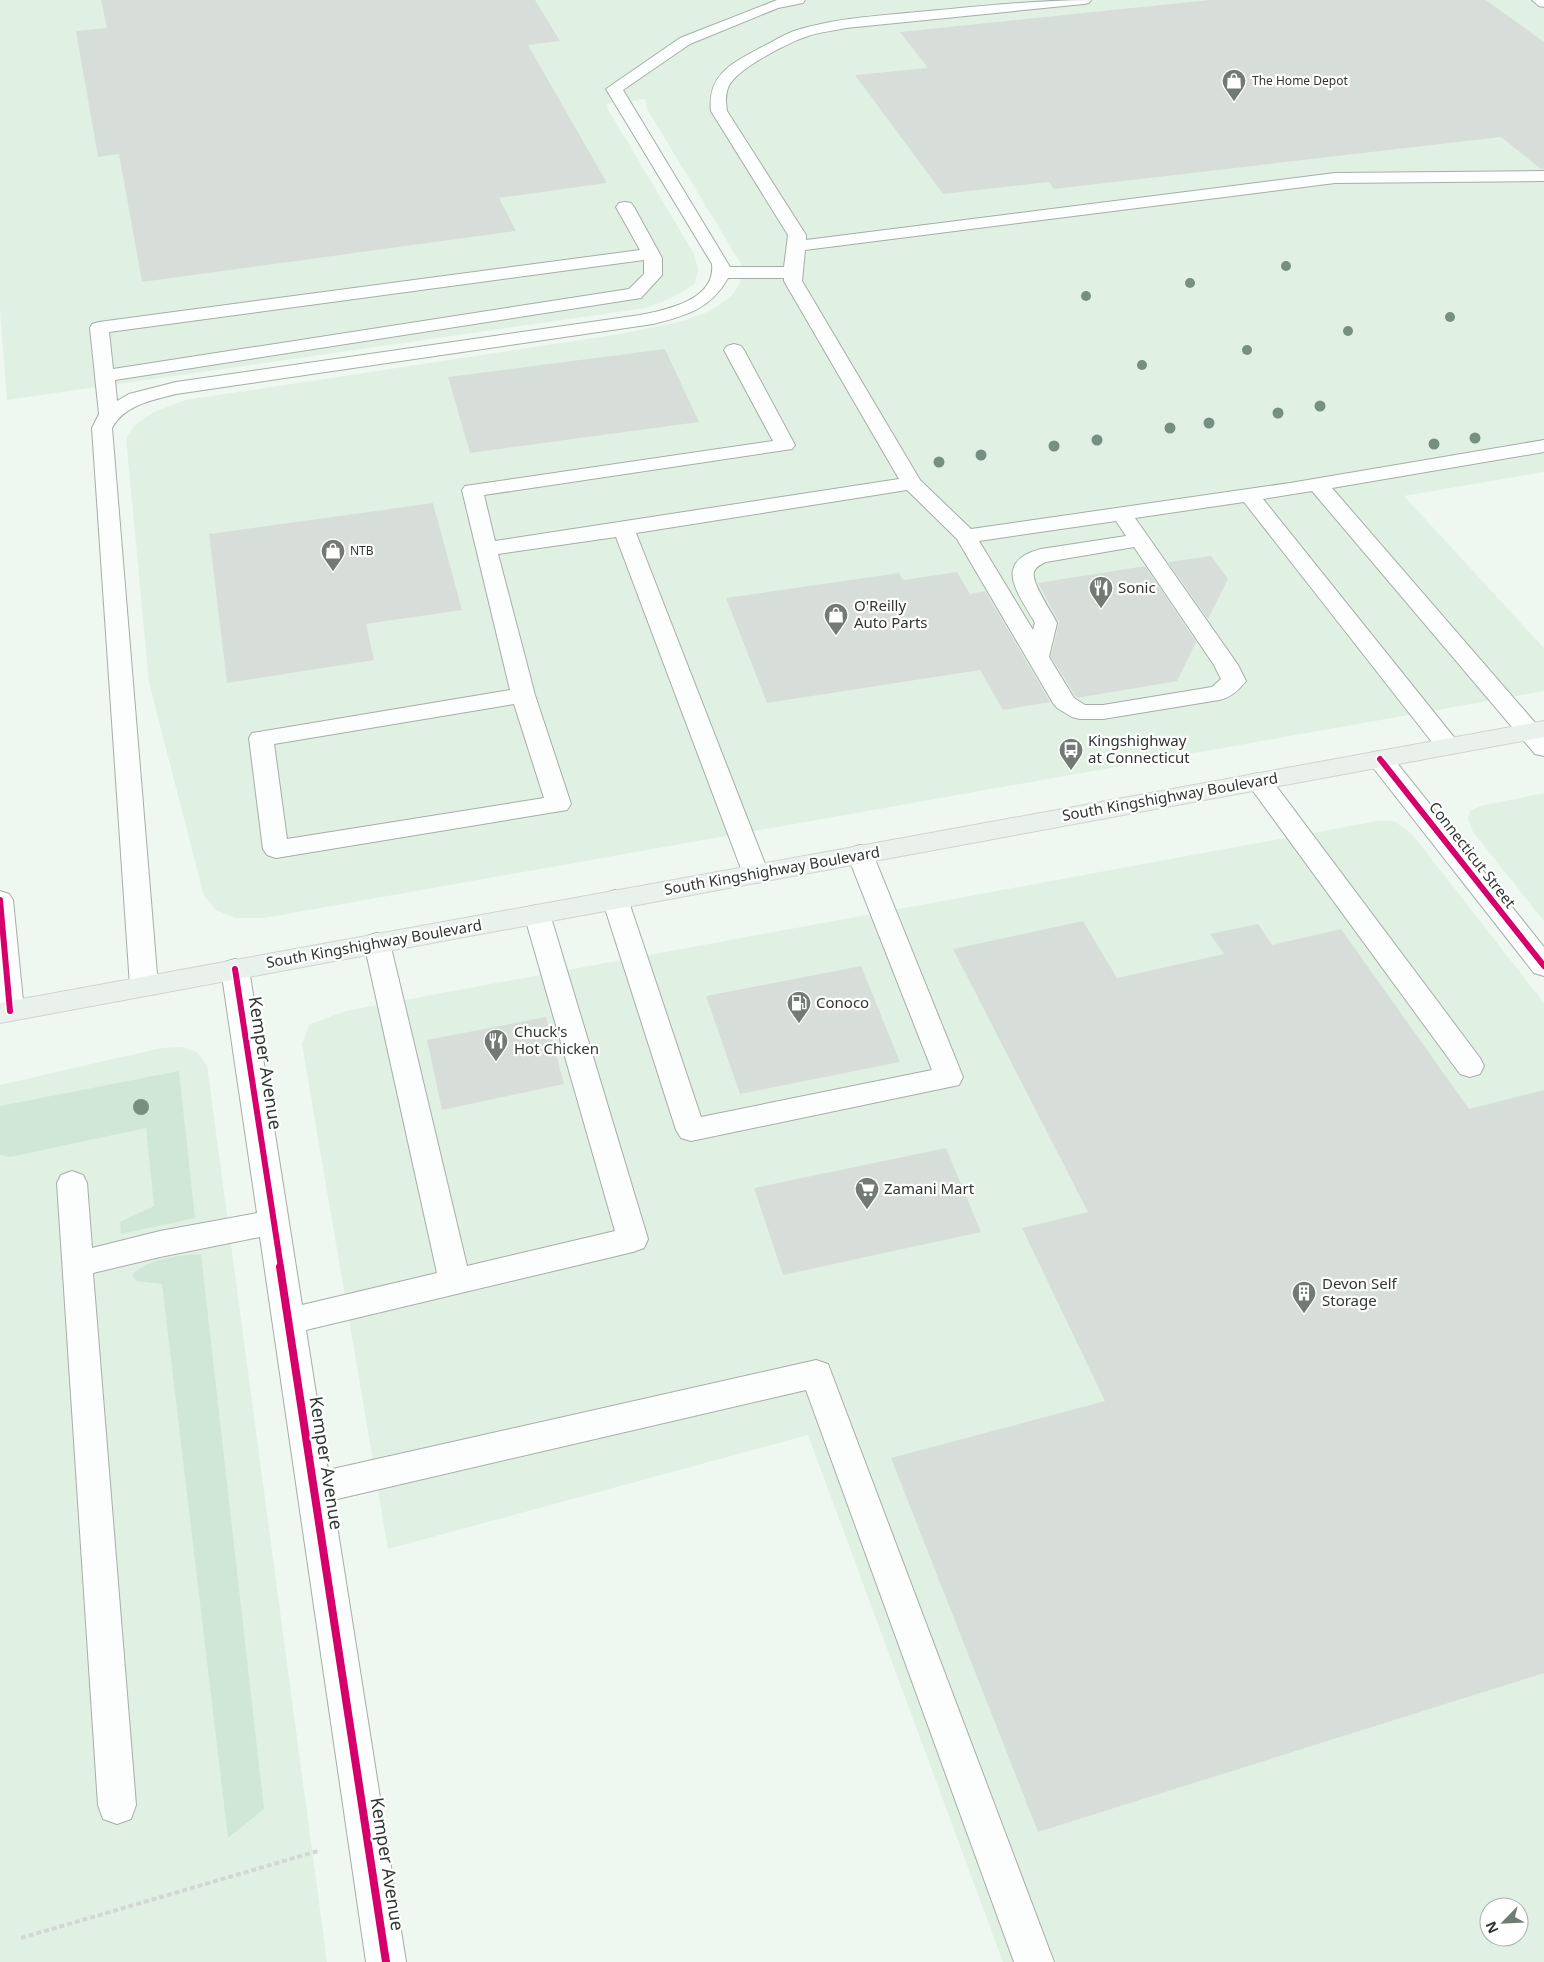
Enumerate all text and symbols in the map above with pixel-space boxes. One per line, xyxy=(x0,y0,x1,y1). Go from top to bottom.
shop icon: The Home Depot xyxy=(1221,68,1247,102)
place label: The Home Depot xyxy=(1252,72,1348,89)
shop icon: NTB xyxy=(320,538,346,572)
place label: NTB xyxy=(350,542,374,559)
restaurant icon: Sonic xyxy=(1088,575,1114,609)
place label: Sonic xyxy=(1118,577,1156,597)
place label: O'Reilly Auto Parts xyxy=(854,595,928,632)
shop icon: O'Reilly Auto Parts xyxy=(823,602,849,636)
place label: Kingshighway at Connecticut xyxy=(1088,730,1190,767)
bus stop icon: Kingshighway at Connecticut xyxy=(1058,737,1084,771)
street label: South Kingshighway Boulevard xyxy=(1060,767,1279,825)
street label: Connecticut Street xyxy=(1425,797,1521,912)
street label: South Kingshighway Boulevard xyxy=(662,841,881,899)
street label: South Kingshighway Boulevard xyxy=(264,914,483,972)
fuel station icon: Conoco xyxy=(786,990,812,1024)
place label: Conoco xyxy=(816,992,869,1012)
street label: Kemper Avenue xyxy=(244,994,288,1131)
place label: Chuck's Hot Chicken xyxy=(514,1021,599,1058)
restaurant icon: Chuck's Hot Chicken xyxy=(483,1028,509,1062)
supermarket icon: Zamani Mart xyxy=(854,1176,880,1210)
place label: Zamani Mart xyxy=(884,1178,975,1198)
place label: Devon Self Storage xyxy=(1322,1273,1398,1310)
building icon: Devon Self Storage xyxy=(1291,1280,1317,1314)
street label: Kemper Avenue xyxy=(305,1394,349,1531)
street label: Kemper Avenue xyxy=(366,1795,410,1932)
north arrow xyxy=(1479,1897,1529,1947)
text: N xyxy=(1481,1918,1503,1937)

